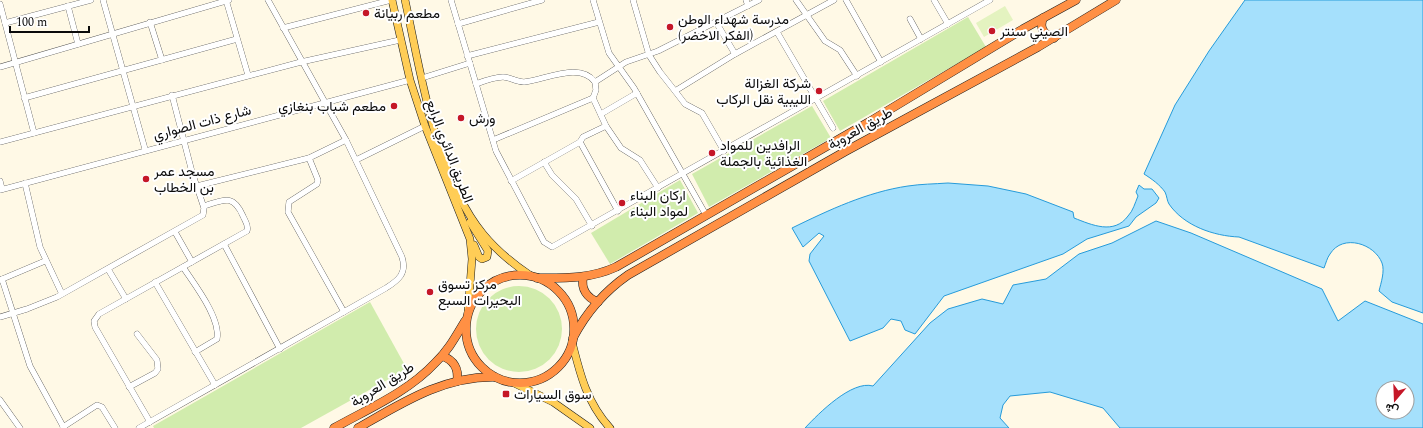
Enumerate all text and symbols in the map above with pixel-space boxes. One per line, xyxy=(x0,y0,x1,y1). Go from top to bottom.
place label: مطعم ربيانة xyxy=(374,3,440,24)
scale bar xyxy=(10,8,89,34)
marker: مطعم ربيانة xyxy=(361,8,371,18)
place label: مدرسة شهداء الوطن (الفكر الاخضر) xyxy=(678,9,789,46)
text: 100 m xyxy=(16,13,47,32)
place label: الصيني سنتر xyxy=(999,21,1068,43)
marker: مدرسة شهداء الوطن (الفكر الاخضر) xyxy=(665,22,675,32)
marker: الصيني سنتر xyxy=(987,26,997,36)
place label: شركة الغزالة الليبية نقل الركاب xyxy=(716,73,811,110)
marker: شركة الغزالة الليبية نقل الركاب xyxy=(814,86,824,96)
place label: مطعم شباب بنغازي xyxy=(278,96,386,118)
street label: الطريق الدائري الرابع xyxy=(419,96,479,206)
street label: شارع ذات الصواري xyxy=(151,99,254,147)
marker: مطعم شباب بنغازي xyxy=(389,101,399,111)
street label: طريق العروبة xyxy=(824,102,897,155)
place label: ورش xyxy=(469,108,495,129)
marker: ورش xyxy=(456,113,466,123)
place label: الرافدين للمواد الغذائية بالجملة xyxy=(720,135,807,172)
marker: الرافدين للمواد الغذائية بالجملة xyxy=(707,148,717,158)
place label: مسجد عمر بن الخطاب xyxy=(153,161,215,198)
marker: مسجد عمر بن الخطاب xyxy=(141,174,151,184)
place label: اركان البناء لمواد البناء xyxy=(630,185,688,222)
marker: اركان البناء لمواد البناء xyxy=(617,198,627,208)
place label: مركز تسوق البحيرات السبع xyxy=(438,274,521,311)
marker: مركز تسوق البحيرات السبع xyxy=(425,287,435,297)
street label: طريق العروبة xyxy=(346,357,418,412)
north arrow xyxy=(1375,380,1415,420)
place label: سوق السيارات xyxy=(514,384,592,405)
marker: سوق السيارات xyxy=(501,389,511,399)
text: ش xyxy=(1383,399,1401,419)

